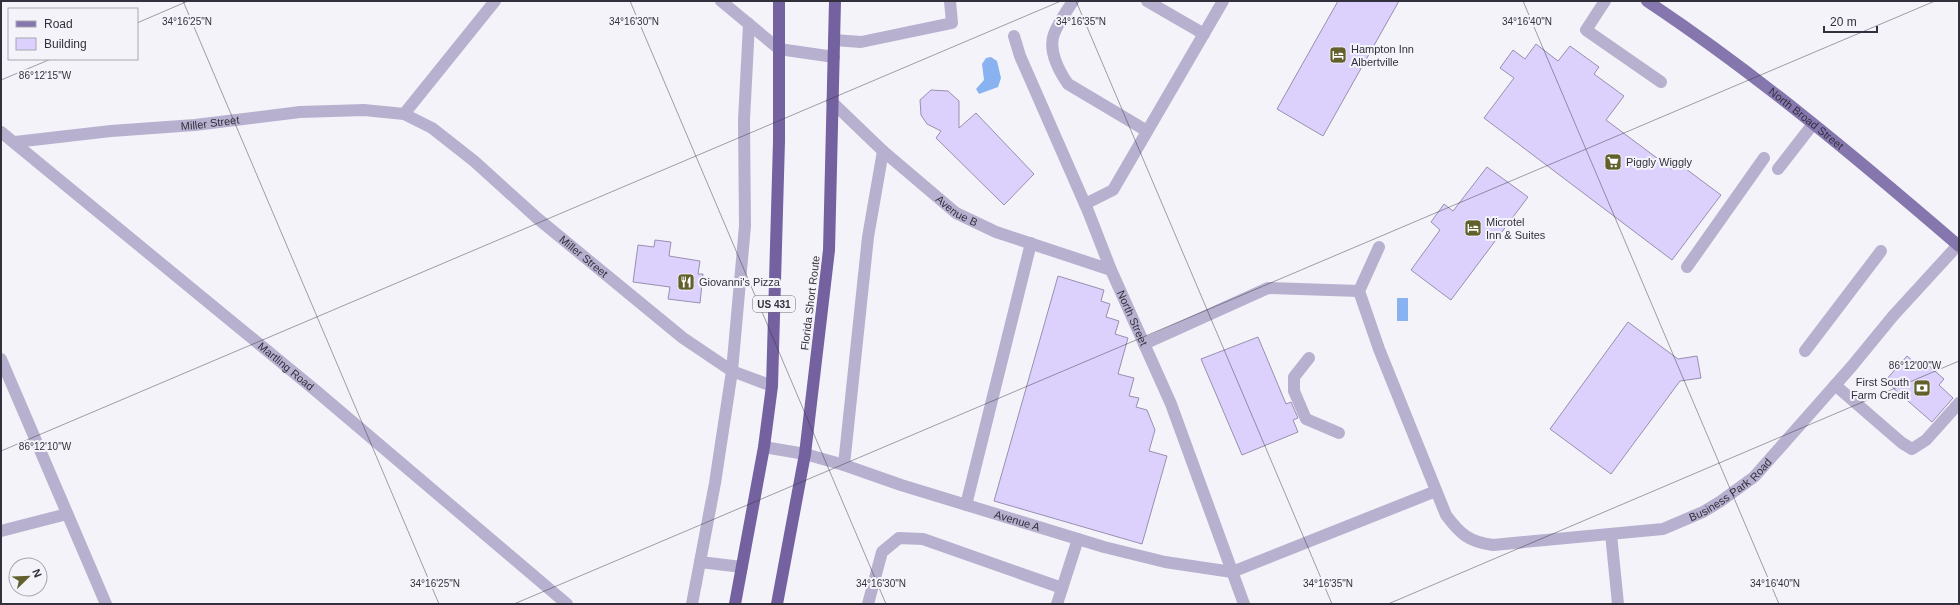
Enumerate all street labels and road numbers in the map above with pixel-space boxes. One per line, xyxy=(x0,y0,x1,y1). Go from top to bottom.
street label: North Broad Street xyxy=(1767,85,1846,152)
street label: Miller Street xyxy=(180,114,240,132)
street label: Avenue B xyxy=(934,193,980,228)
street label: Miller Street xyxy=(557,233,610,280)
street label: Florida Short Route xyxy=(798,255,822,351)
street label: North Street xyxy=(1115,288,1150,348)
road number: US 431 xyxy=(753,296,795,312)
street label: Martling Road xyxy=(256,340,316,393)
street label: Business Park Road xyxy=(1687,456,1774,523)
street label: Avenue A xyxy=(993,508,1042,533)

